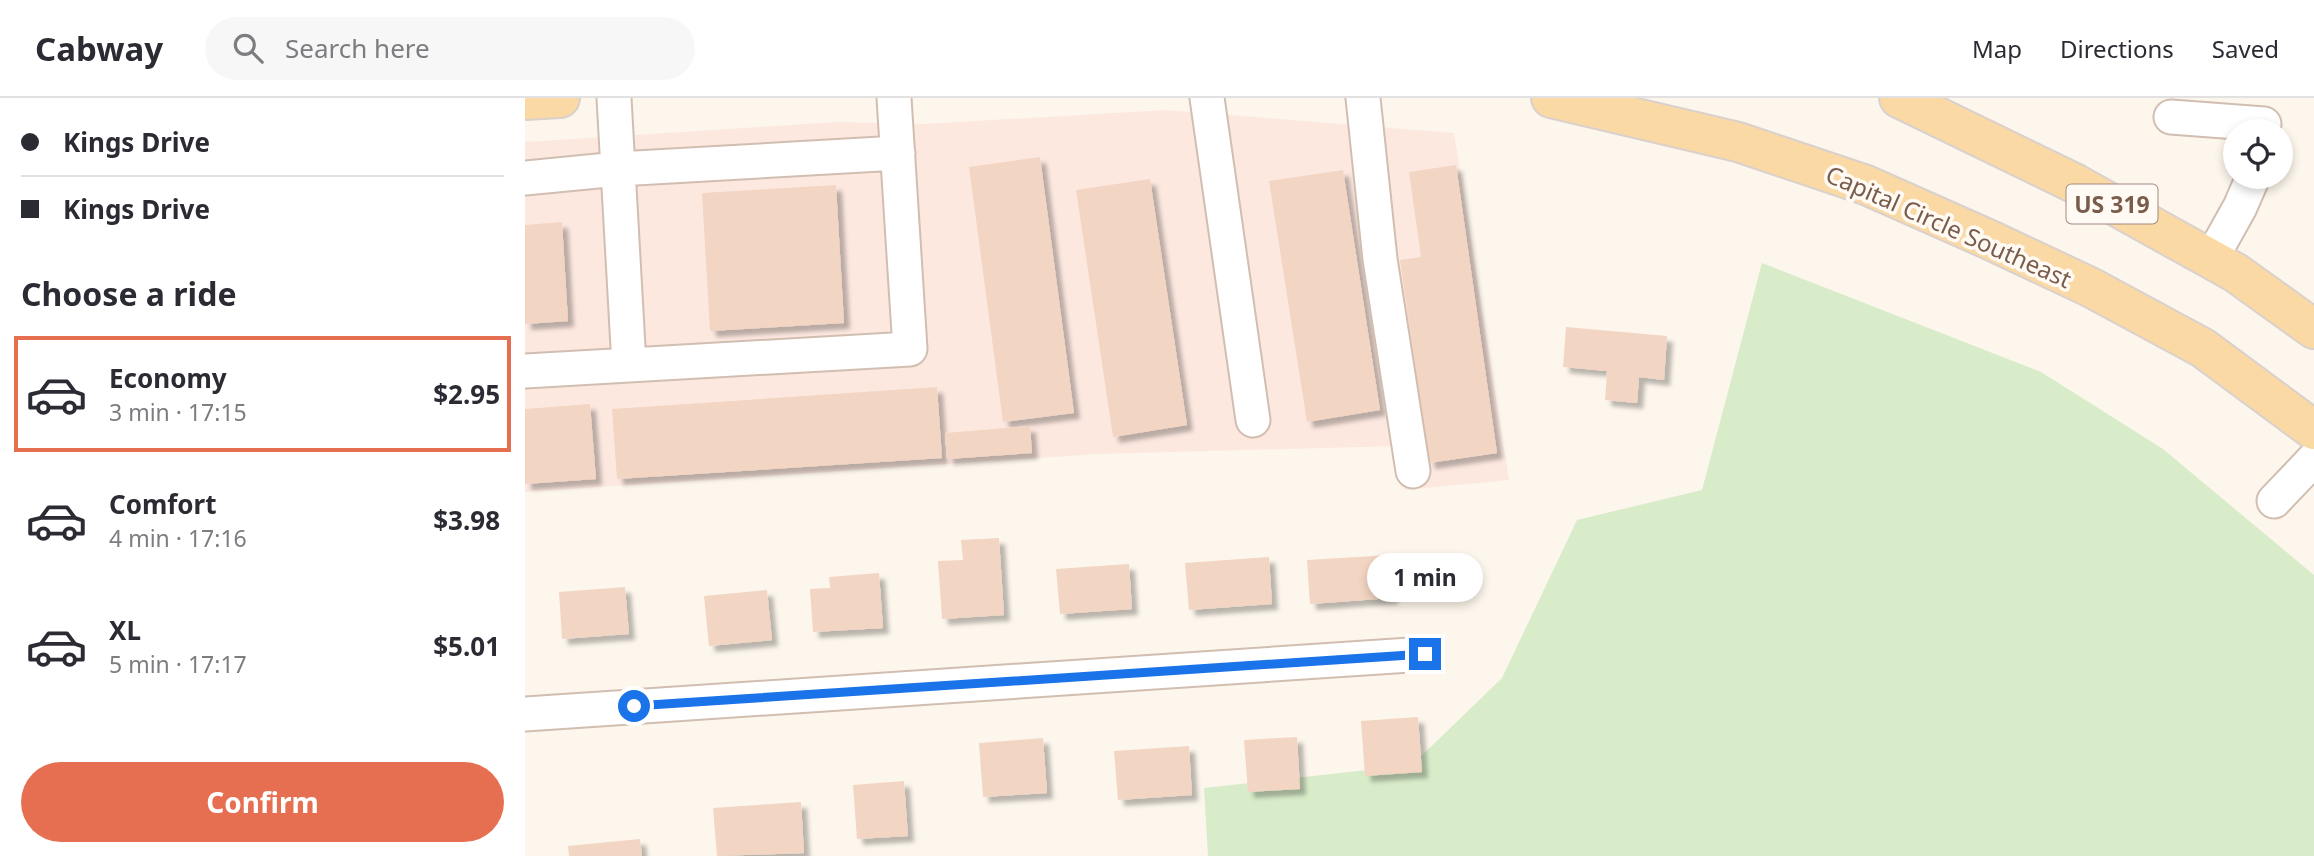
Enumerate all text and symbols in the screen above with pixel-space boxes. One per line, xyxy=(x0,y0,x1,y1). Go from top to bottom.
search box xyxy=(205,17,695,80)
text: Cabway xyxy=(35,26,163,71)
icon: search xyxy=(229,29,267,67)
text: Search here xyxy=(285,30,430,66)
text: Map xyxy=(1972,32,2022,65)
text: Directions xyxy=(2060,32,2174,65)
text: Saved xyxy=(2212,32,2279,65)
map controls xyxy=(2223,119,2293,189)
button: locate xyxy=(2223,119,2293,189)
text: Kings Drive xyxy=(63,124,210,160)
street label: Capital Circle Southeast xyxy=(1821,157,2077,295)
road number: US 319 xyxy=(2067,184,2157,223)
text: Kings Drive xyxy=(63,191,210,227)
text: Choose a ride xyxy=(21,272,237,315)
text: Economy xyxy=(109,360,227,396)
icon: car xyxy=(25,363,88,426)
text: $2.95 xyxy=(433,376,500,412)
text: 3 min · 17:15 xyxy=(109,396,247,428)
text: Comfort xyxy=(109,486,217,522)
icon: car xyxy=(25,489,88,552)
text: $3.98 xyxy=(433,502,500,538)
text: 4 min · 17:16 xyxy=(109,522,247,554)
callout: 1 min xyxy=(1367,552,1483,602)
text: 1 min xyxy=(1393,561,1457,593)
text: XL xyxy=(109,612,141,648)
icon: car xyxy=(25,615,88,678)
text: $5.01 xyxy=(433,628,500,664)
route end xyxy=(1409,638,1441,670)
text: 5 min · 17:17 xyxy=(109,648,247,680)
route start xyxy=(618,690,650,722)
button: Confirm xyxy=(21,762,504,842)

